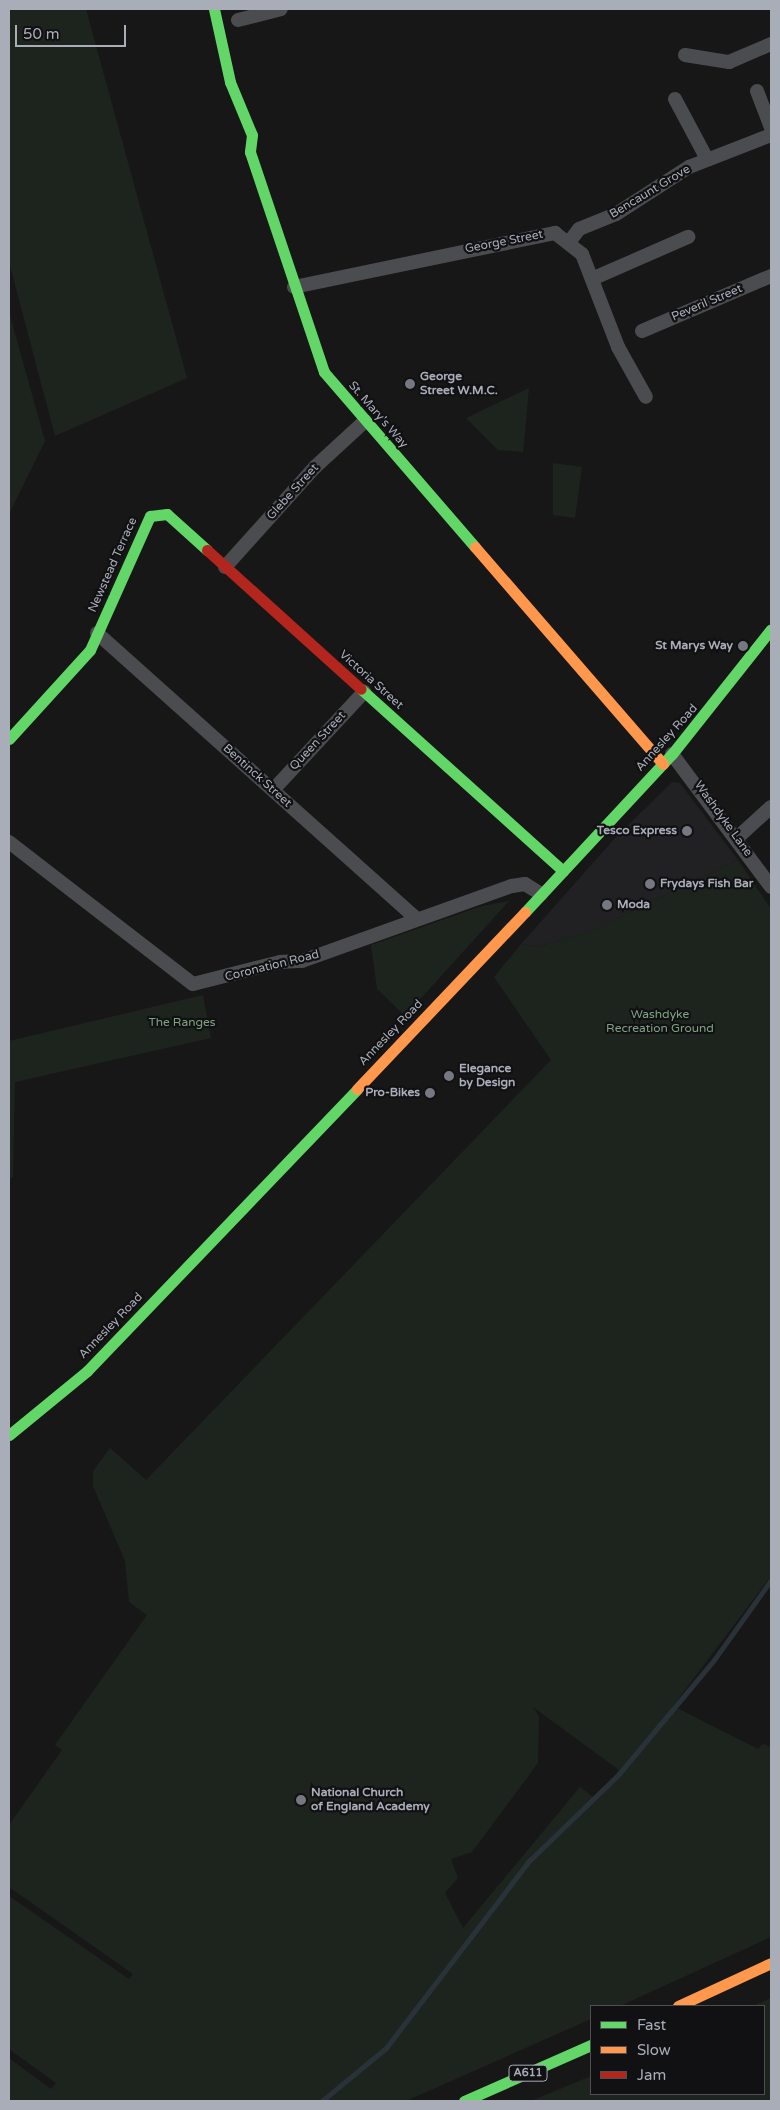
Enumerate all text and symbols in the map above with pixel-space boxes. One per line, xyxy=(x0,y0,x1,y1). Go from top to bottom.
scale bar xyxy=(18,15,129,47)
text: 50 m xyxy=(23,25,60,43)
street label: Bencaunt Grove xyxy=(607,162,693,222)
street label: George Street xyxy=(464,227,544,257)
street label: Peveril Street xyxy=(669,282,745,324)
place label: George Street W.M.C. xyxy=(420,370,498,398)
marker: George Street W.M.C. xyxy=(404,378,416,390)
street label: St. Mary's Way xyxy=(345,379,411,451)
street label: Glebe Street xyxy=(264,461,322,523)
street label: Newstead Terrace xyxy=(86,515,140,615)
place label: St Marys Way xyxy=(655,639,733,653)
marker: St Marys Way xyxy=(737,640,749,652)
street label: Victoria Street xyxy=(336,648,406,712)
street label: Annesley Road xyxy=(633,701,701,775)
street label: Queen Street xyxy=(287,709,349,773)
street label: Bentinck Street xyxy=(220,741,294,811)
street label: Washdyke Lane xyxy=(691,779,755,859)
place label: Tesco Express xyxy=(597,824,677,838)
marker: Tesco Express xyxy=(681,825,693,837)
place label: Frydays Fish Bar xyxy=(660,877,753,891)
marker: Frydays Fish Bar xyxy=(644,878,656,890)
place label: Moda xyxy=(617,898,650,912)
marker: Moda xyxy=(601,899,613,911)
street label: Coronation Road xyxy=(223,947,321,985)
street label: Annesley Road xyxy=(356,997,426,1069)
park label: Washdyke Recreation Ground xyxy=(606,1008,714,1036)
park label: The Ranges xyxy=(148,1016,216,1030)
place label: Elegance by Design xyxy=(459,1062,515,1090)
marker: Elegance by Design xyxy=(443,1070,455,1082)
place label: Pro-Bikes xyxy=(365,1086,420,1100)
marker: Pro-Bikes xyxy=(424,1087,436,1099)
street label: Annesley Road xyxy=(76,1290,146,1362)
place label: National Church of England Academy xyxy=(311,1786,430,1814)
marker: National Church of England Academy xyxy=(295,1794,307,1806)
legend xyxy=(590,2005,765,2095)
text: Fast xyxy=(637,2016,666,2034)
text: Slow xyxy=(637,2041,671,2059)
road number: A611 xyxy=(508,2064,548,2082)
text: Jam xyxy=(637,2066,666,2084)

